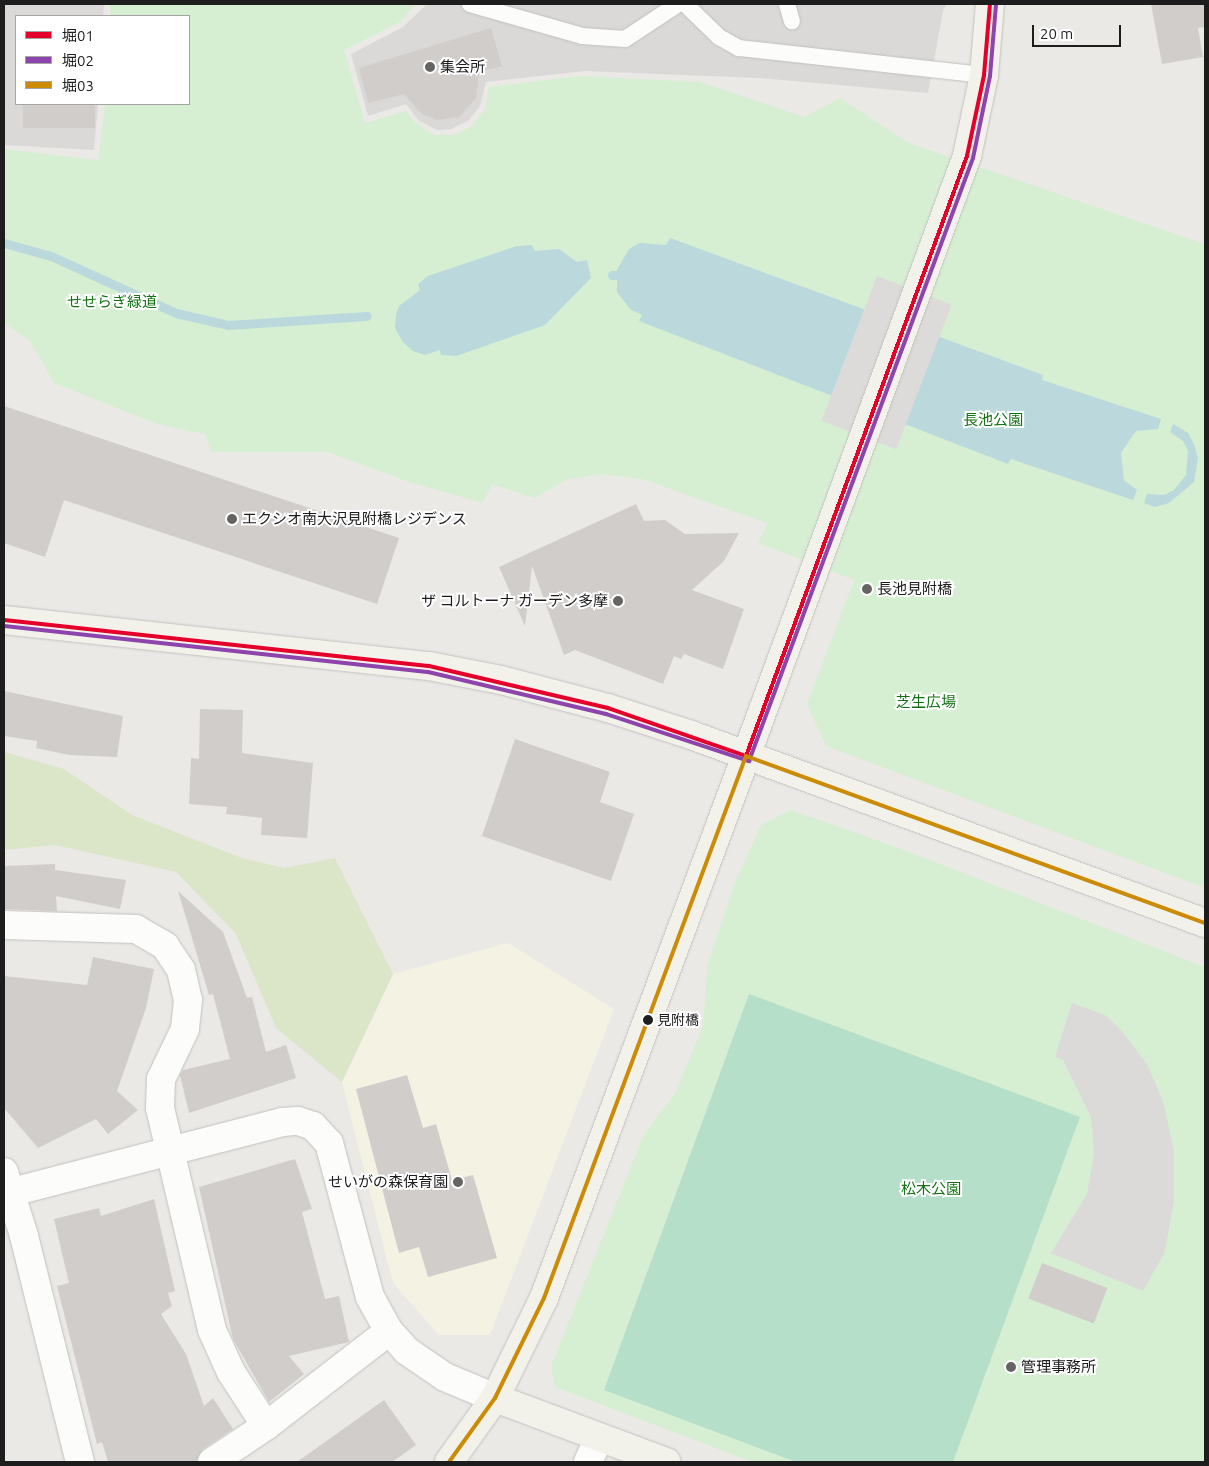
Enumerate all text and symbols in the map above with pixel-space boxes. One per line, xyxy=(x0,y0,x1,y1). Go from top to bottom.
legend xyxy=(15,15,190,105)
scale bar xyxy=(1034,15,1123,47)
text: 20 m xyxy=(1040,25,1073,42)
text: 堀01 xyxy=(62,27,94,44)
text: 堀02 xyxy=(62,52,94,69)
place label: 集会所 xyxy=(440,58,485,76)
marker: 集会所 xyxy=(424,61,436,73)
text: 堀03 xyxy=(62,77,94,94)
park label: せせらぎ緑道 xyxy=(67,293,157,311)
park label: 長池公園 xyxy=(963,411,1023,429)
place label: エクシオ南大沢見附橋レジデンス xyxy=(242,510,467,528)
marker: エクシオ南大沢見附橋レジデンス xyxy=(226,513,238,525)
place label: 長池見附橋 xyxy=(877,580,952,598)
marker: 長池見附橋 xyxy=(861,583,873,595)
place label: ザ コルトーナ ガーデン多摩 xyxy=(421,592,608,610)
marker: ザ コルトーナ ガーデン多摩 xyxy=(612,595,624,607)
park label: 芝生広場 xyxy=(896,693,956,711)
place label: 見附橋 xyxy=(657,1012,699,1028)
marker: 見附橋 xyxy=(643,1015,653,1025)
place label: せいがの森保育園 xyxy=(328,1173,448,1191)
marker: せいがの森保育園 xyxy=(452,1176,464,1188)
park label: 松木公園 xyxy=(901,1180,961,1198)
place label: 管理事務所 xyxy=(1021,1358,1096,1376)
marker: 管理事務所 xyxy=(1005,1361,1017,1373)

